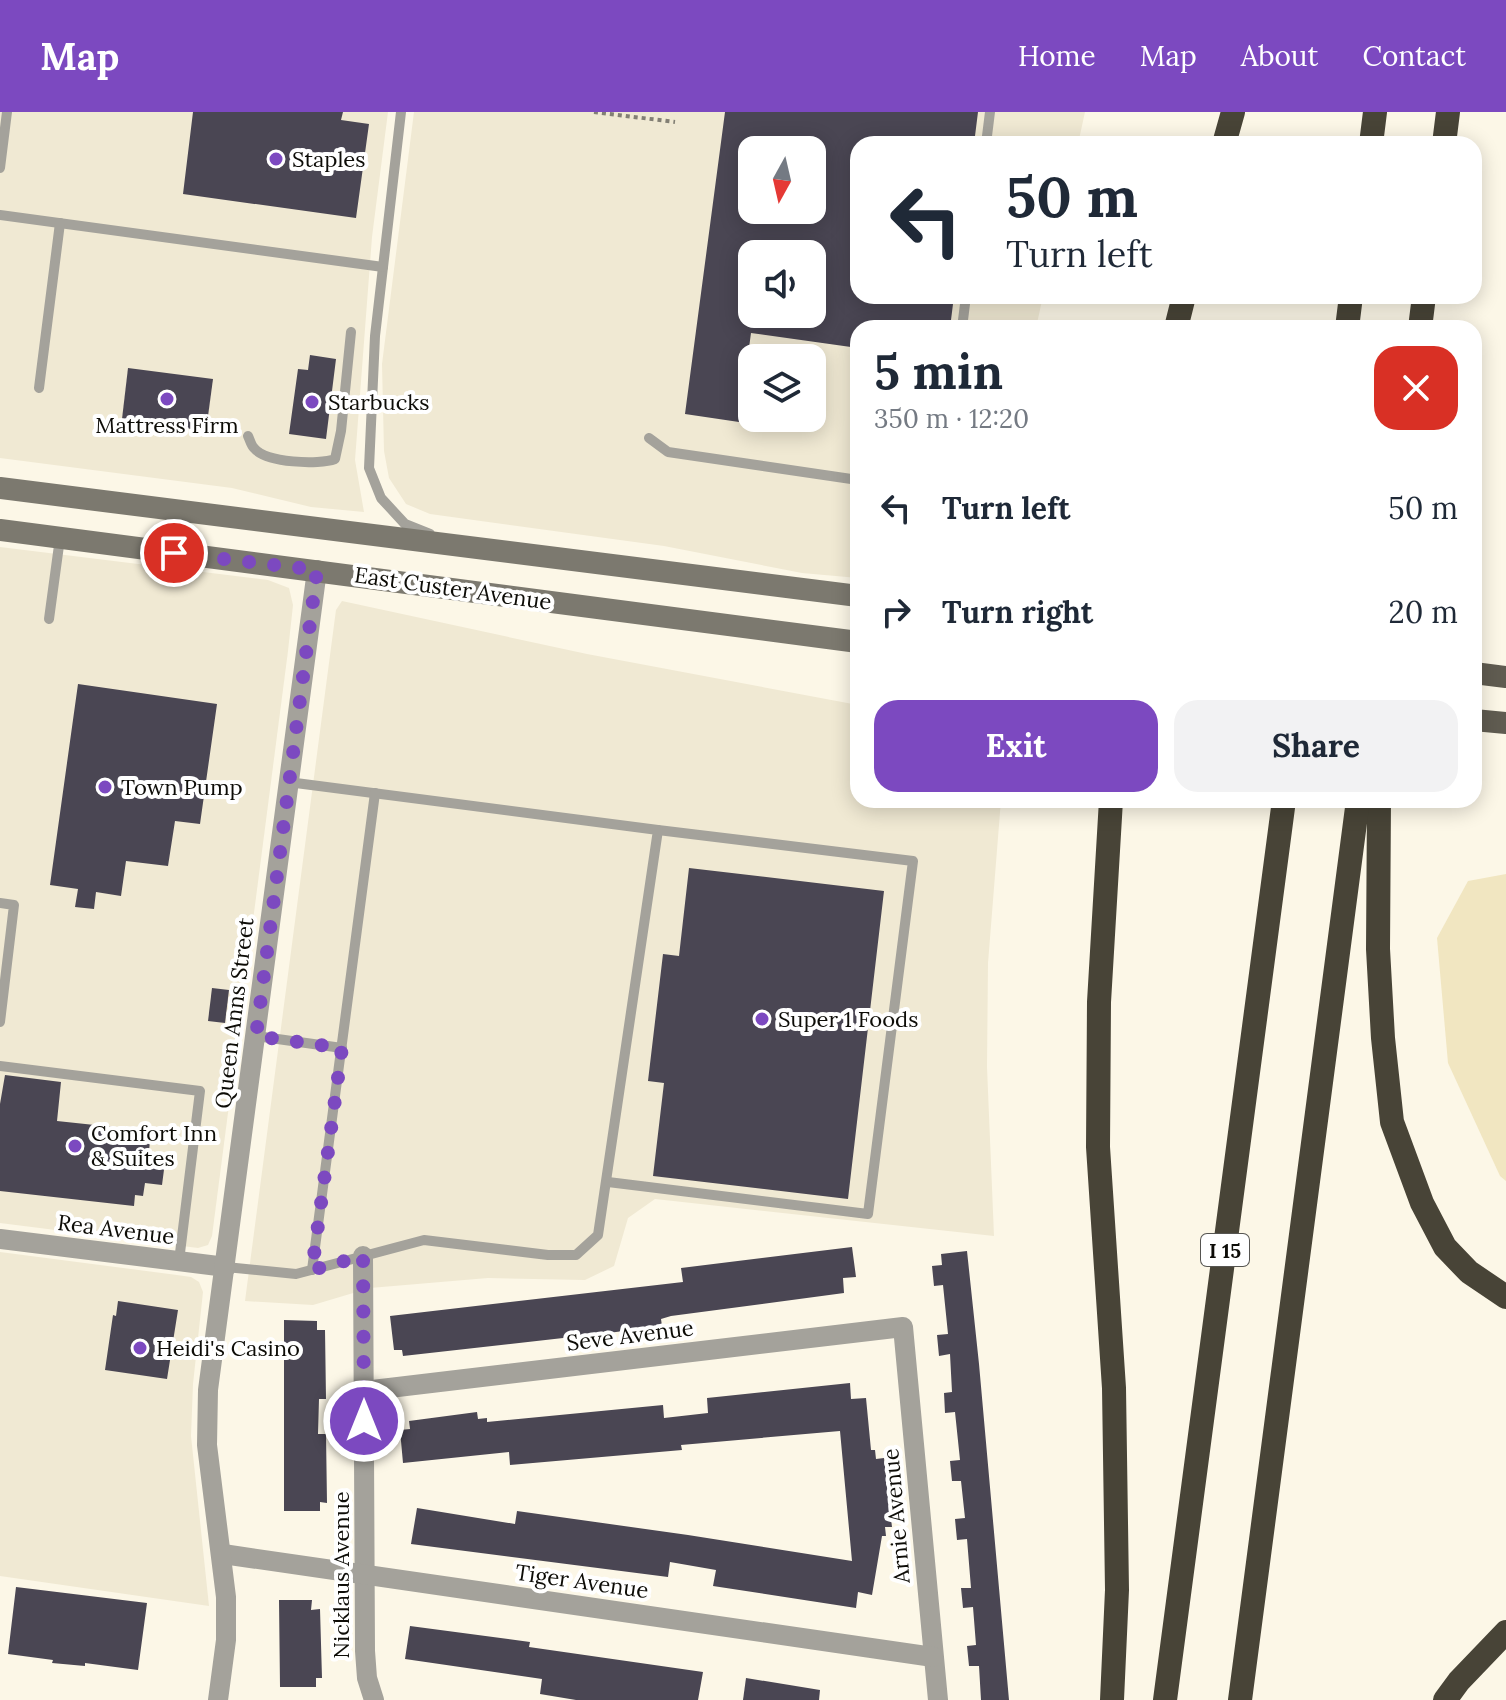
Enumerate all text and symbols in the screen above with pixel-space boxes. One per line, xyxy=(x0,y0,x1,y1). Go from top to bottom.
text: Map xyxy=(40,32,119,80)
text: Home xyxy=(1018,38,1096,74)
text: Map xyxy=(1140,38,1197,74)
text: About xyxy=(1241,38,1318,74)
text: Contact xyxy=(1362,38,1466,74)
north arrow xyxy=(738,136,826,224)
map controls xyxy=(738,136,826,432)
place label: Staples xyxy=(292,145,365,173)
marker: Staples xyxy=(267,150,285,168)
text: 50 m xyxy=(1006,161,1138,232)
icon: left xyxy=(874,168,978,272)
text: Turn left xyxy=(1006,231,1153,277)
button: sound xyxy=(738,240,826,328)
text: 5 min xyxy=(874,341,1003,402)
button: layers xyxy=(738,344,826,432)
button: close xyxy=(1374,346,1458,430)
place label: Starbucks xyxy=(328,388,429,416)
marker: Mattress Firm xyxy=(158,390,176,408)
marker: Starbucks xyxy=(303,393,321,411)
text: 350 m · 12:20 xyxy=(874,402,1029,435)
place label: Mattress Firm xyxy=(95,411,239,439)
icon: left xyxy=(874,486,918,530)
text: Turn left xyxy=(942,489,1070,527)
text: 50 m xyxy=(1388,489,1458,527)
pin xyxy=(140,519,208,587)
icon: arrive xyxy=(152,531,196,575)
street label: East Custer Avenue xyxy=(353,560,553,616)
icon: right xyxy=(874,590,918,634)
text: Turn right xyxy=(942,593,1093,631)
text: 20 m xyxy=(1389,593,1458,631)
button: Exit xyxy=(874,700,1158,792)
button: Share xyxy=(1174,700,1458,792)
place label: Town Pump xyxy=(121,773,243,801)
marker: Town Pump xyxy=(96,778,114,796)
street label: Queen Anns Street xyxy=(208,915,260,1110)
place label: Super 1 Foods xyxy=(778,1005,918,1033)
marker: Super 1 Foods xyxy=(753,1010,771,1028)
place label: Comfort Inn & Suites xyxy=(91,1119,217,1172)
marker: Comfort Inn & Suites xyxy=(66,1137,84,1155)
street label: Rea Avenue xyxy=(56,1208,176,1250)
road number: I 15 xyxy=(1201,1234,1249,1266)
street label: Seve Avenue xyxy=(565,1313,695,1357)
place label: Heidi's Casino xyxy=(156,1334,300,1362)
marker: Heidi's Casino xyxy=(131,1339,149,1357)
position arrow xyxy=(322,1379,406,1463)
street label: Arnie Avenue xyxy=(876,1447,916,1586)
street label: Nicklaus Avenue xyxy=(327,1491,355,1659)
street label: Tiger Avenue xyxy=(514,1558,650,1604)

